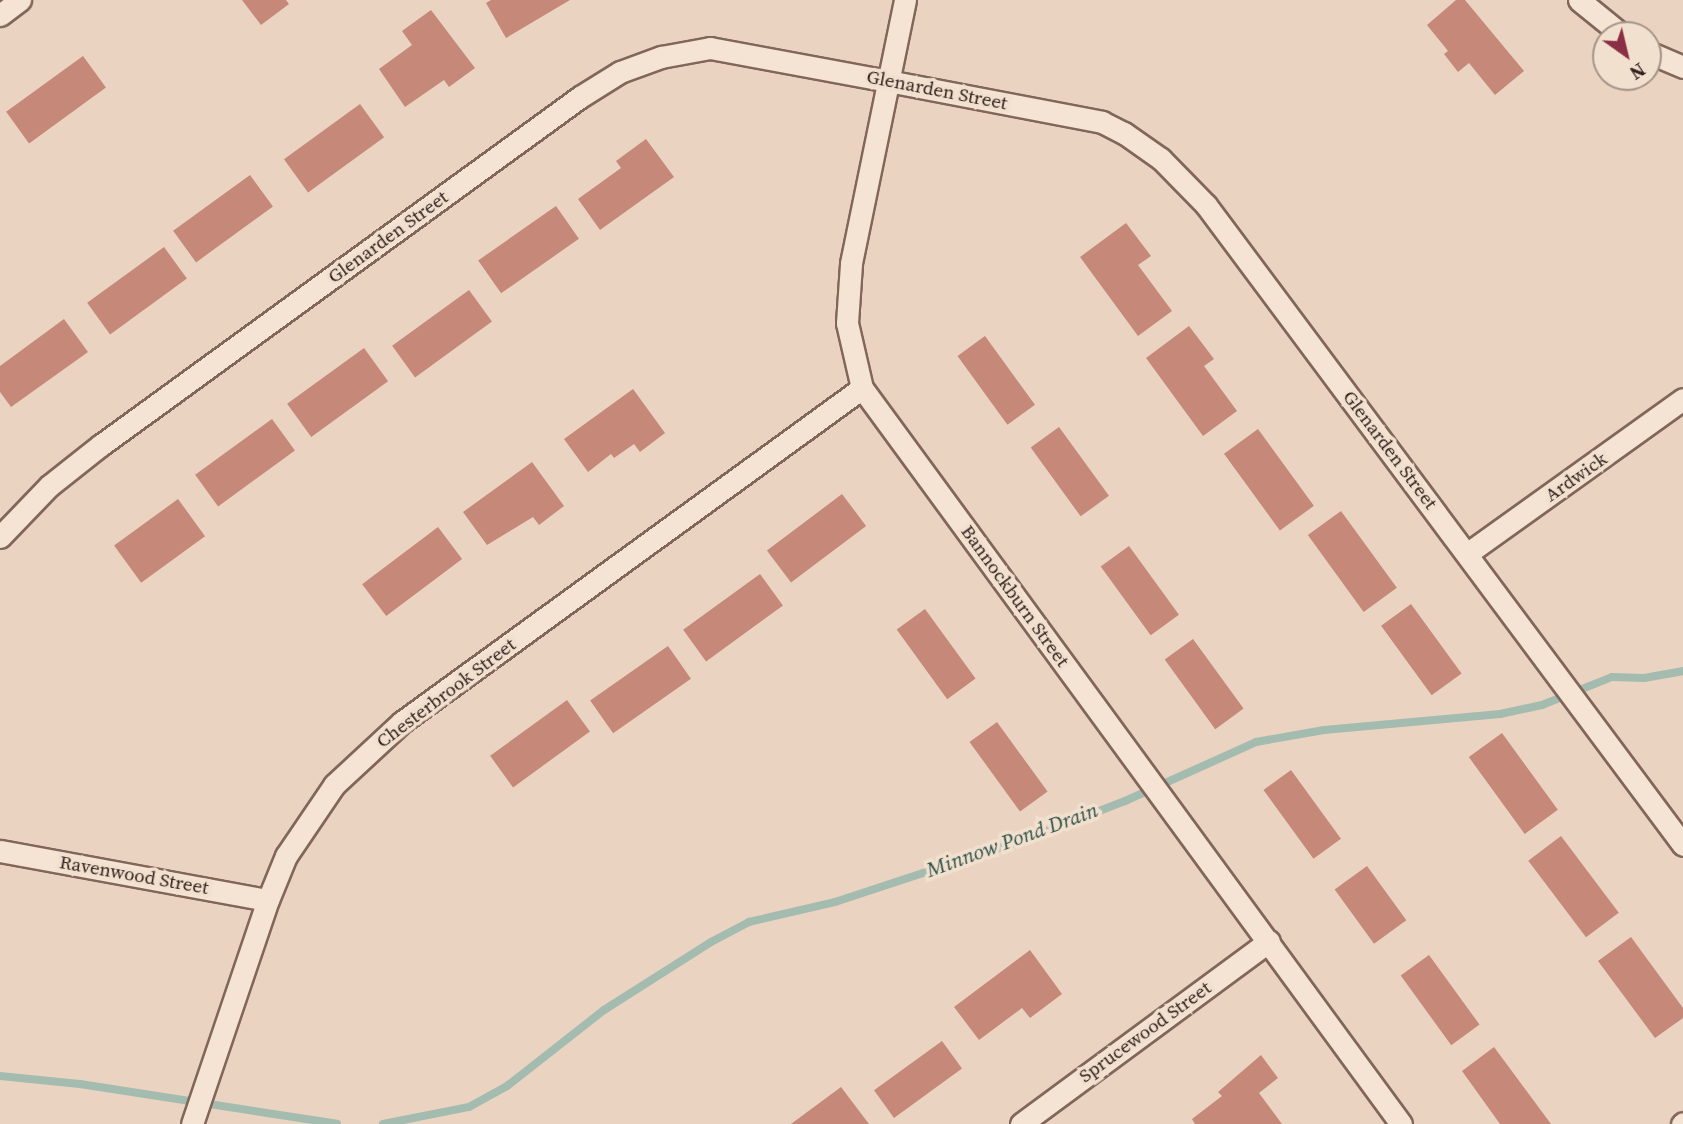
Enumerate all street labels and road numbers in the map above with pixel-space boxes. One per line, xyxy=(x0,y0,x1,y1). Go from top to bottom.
street label: Glenarden Street xyxy=(865,65,1009,115)
street label: Glenarden Street xyxy=(324,186,452,288)
street label: Glenarden Street xyxy=(1338,386,1442,514)
street label: Ardwick xyxy=(1541,447,1611,507)
street label: Bannockburn Street xyxy=(956,521,1074,671)
street label: Chesterbrook Street xyxy=(372,633,520,753)
street label: Ravenwood Street xyxy=(58,851,210,899)
street label: Sprucewood Street xyxy=(1075,976,1215,1088)

